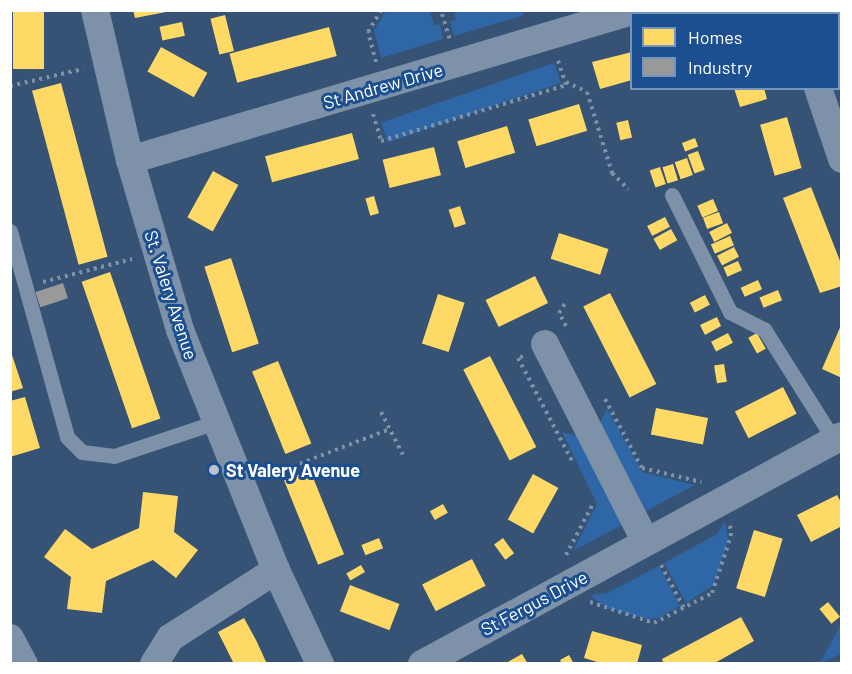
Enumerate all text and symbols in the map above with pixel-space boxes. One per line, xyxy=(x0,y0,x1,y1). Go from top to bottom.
legend xyxy=(630,12,840,90)
text: Homes xyxy=(688,26,742,48)
text: Industry xyxy=(688,56,752,78)
street label: St Andrew Drive xyxy=(321,59,445,113)
street label: St. Valery Avenue xyxy=(140,228,202,362)
place label: St Valery Avenue xyxy=(226,459,360,481)
marker: St Valery Avenue xyxy=(207,463,221,477)
street label: St Fergus Drive xyxy=(477,566,591,640)

